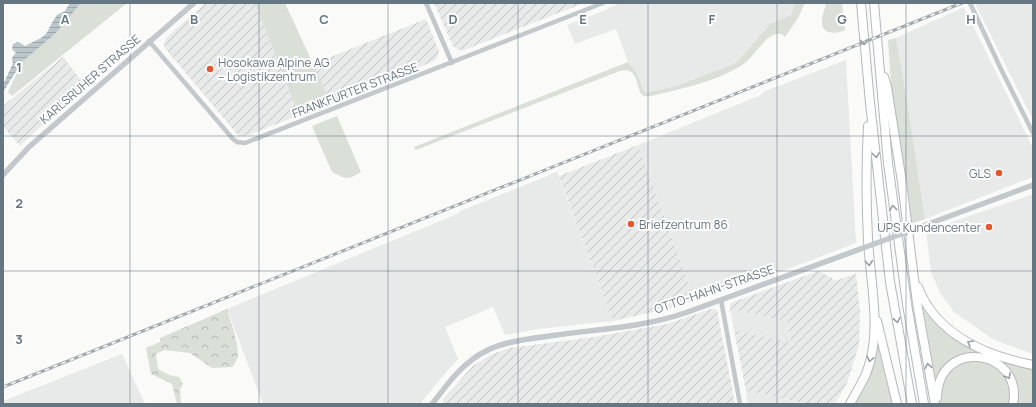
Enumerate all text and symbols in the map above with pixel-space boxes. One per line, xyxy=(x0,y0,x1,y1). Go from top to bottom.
text: A xyxy=(61,10,70,28)
text: B xyxy=(190,10,198,28)
text: C xyxy=(319,10,329,28)
text: D xyxy=(448,10,458,28)
text: E xyxy=(579,10,587,28)
text: F xyxy=(709,10,716,28)
text: G xyxy=(837,10,847,28)
text: H xyxy=(966,10,976,28)
street label: KARLSRUHER STRASSE xyxy=(36,30,144,127)
one-way arrow xyxy=(860,39,869,45)
place label: Hosokawa Alpine AG – Logistikzentrum xyxy=(218,54,330,85)
text: 1 xyxy=(16,58,22,76)
street label: FRANKFURTER STRASSE xyxy=(289,58,421,122)
marker: Hosokawa Alpine AG – Logistikzentrum xyxy=(205,64,215,74)
one-way arrow xyxy=(871,152,880,158)
place label: GLS xyxy=(969,165,991,182)
marker: GLS xyxy=(994,168,1004,178)
text: 2 xyxy=(15,194,23,212)
one-way arrow xyxy=(889,205,898,211)
place label: Briefzentrum 86 xyxy=(639,216,728,233)
marker: Briefzentrum 86 xyxy=(626,219,636,229)
place label: UPS Kundencenter xyxy=(877,219,982,236)
marker: UPS Kundencenter xyxy=(984,222,994,232)
street label: OTTO-HAHN-STRASSE xyxy=(652,260,776,318)
one-way arrow xyxy=(865,260,874,266)
one-way arrow xyxy=(892,317,901,323)
text: 3 xyxy=(15,330,23,348)
one-way arrow xyxy=(967,341,974,348)
one-way arrow xyxy=(866,356,874,362)
one-way arrow xyxy=(924,363,933,369)
one-way arrow xyxy=(1003,372,1010,379)

